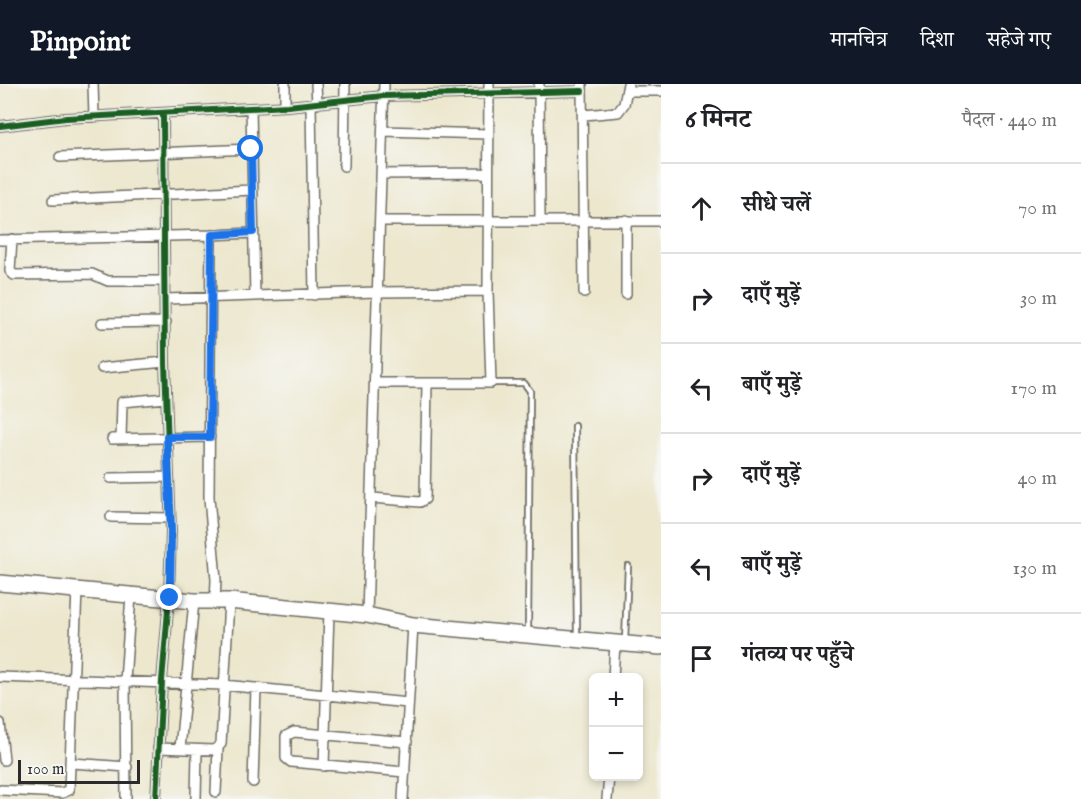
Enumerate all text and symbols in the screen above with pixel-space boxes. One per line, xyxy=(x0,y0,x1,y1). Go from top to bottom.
text: Pinpoint xyxy=(30,25,131,60)
text: मानचित्र xyxy=(830,27,887,54)
text: दिशा xyxy=(920,27,954,54)
text: सहेजे गए xyxy=(987,27,1051,54)
text: 6 मिनट xyxy=(685,103,751,136)
text: पैदल · 440 m xyxy=(962,108,1057,133)
route start xyxy=(237,135,263,161)
text: सीधे चलें xyxy=(742,191,811,219)
icon: ahead xyxy=(685,192,718,225)
text: 70 m xyxy=(1018,196,1057,221)
text: दाएँ मुड़ें xyxy=(742,281,801,309)
icon: right xyxy=(685,282,718,315)
text: 30 m xyxy=(1020,286,1057,311)
text: बाएँ मुड़ें xyxy=(742,371,801,399)
icon: left xyxy=(685,372,718,405)
text: 170 m xyxy=(1011,376,1057,401)
text: दाएँ मुड़ें xyxy=(742,461,801,489)
icon: right xyxy=(685,462,718,495)
text: 40 m xyxy=(1018,466,1057,491)
text: बाएँ मुड़ें xyxy=(742,551,801,579)
icon: left xyxy=(685,552,718,585)
text: 130 m xyxy=(1012,556,1057,581)
route end xyxy=(156,584,182,610)
text: गंतव्य पर पहुँचे xyxy=(742,641,853,669)
icon: arrive xyxy=(685,642,718,675)
map controls xyxy=(589,673,643,781)
button: + xyxy=(589,673,643,727)
button: − xyxy=(589,727,643,781)
scale bar xyxy=(18,757,140,784)
text: 100 m xyxy=(27,760,64,780)

